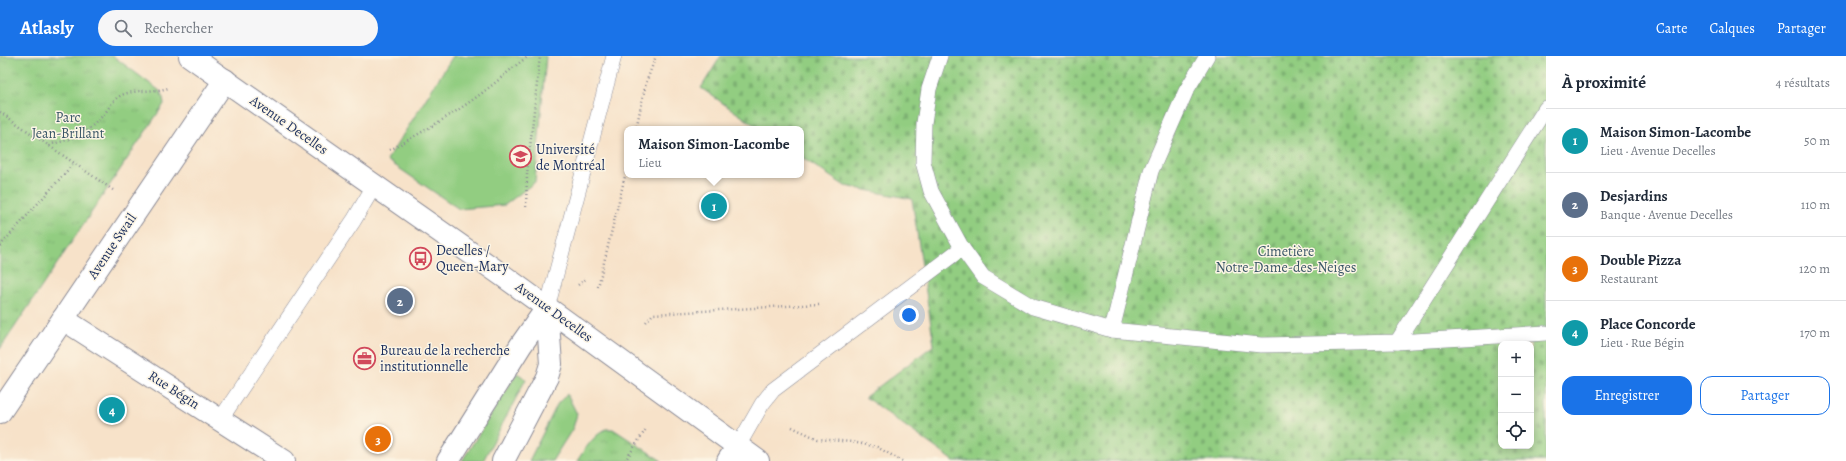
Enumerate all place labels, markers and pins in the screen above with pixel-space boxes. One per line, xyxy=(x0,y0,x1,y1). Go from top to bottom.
place label: Université de Montréal xyxy=(536,140,605,175)
school or university icon: Université de Montréal xyxy=(508,144,534,170)
pin: 1 xyxy=(701,191,727,221)
place label: Decelles / Queen-Mary xyxy=(436,241,509,276)
bus stop icon: Decelles / Queen-Mary xyxy=(407,245,433,271)
pin: 2 xyxy=(387,286,413,316)
place label: Bureau de la recherche institutionnelle xyxy=(380,341,510,376)
office icon: Bureau de la recherche institutionnelle xyxy=(352,345,378,371)
pin: 4 xyxy=(99,395,125,425)
pin: 3 xyxy=(365,424,391,454)

